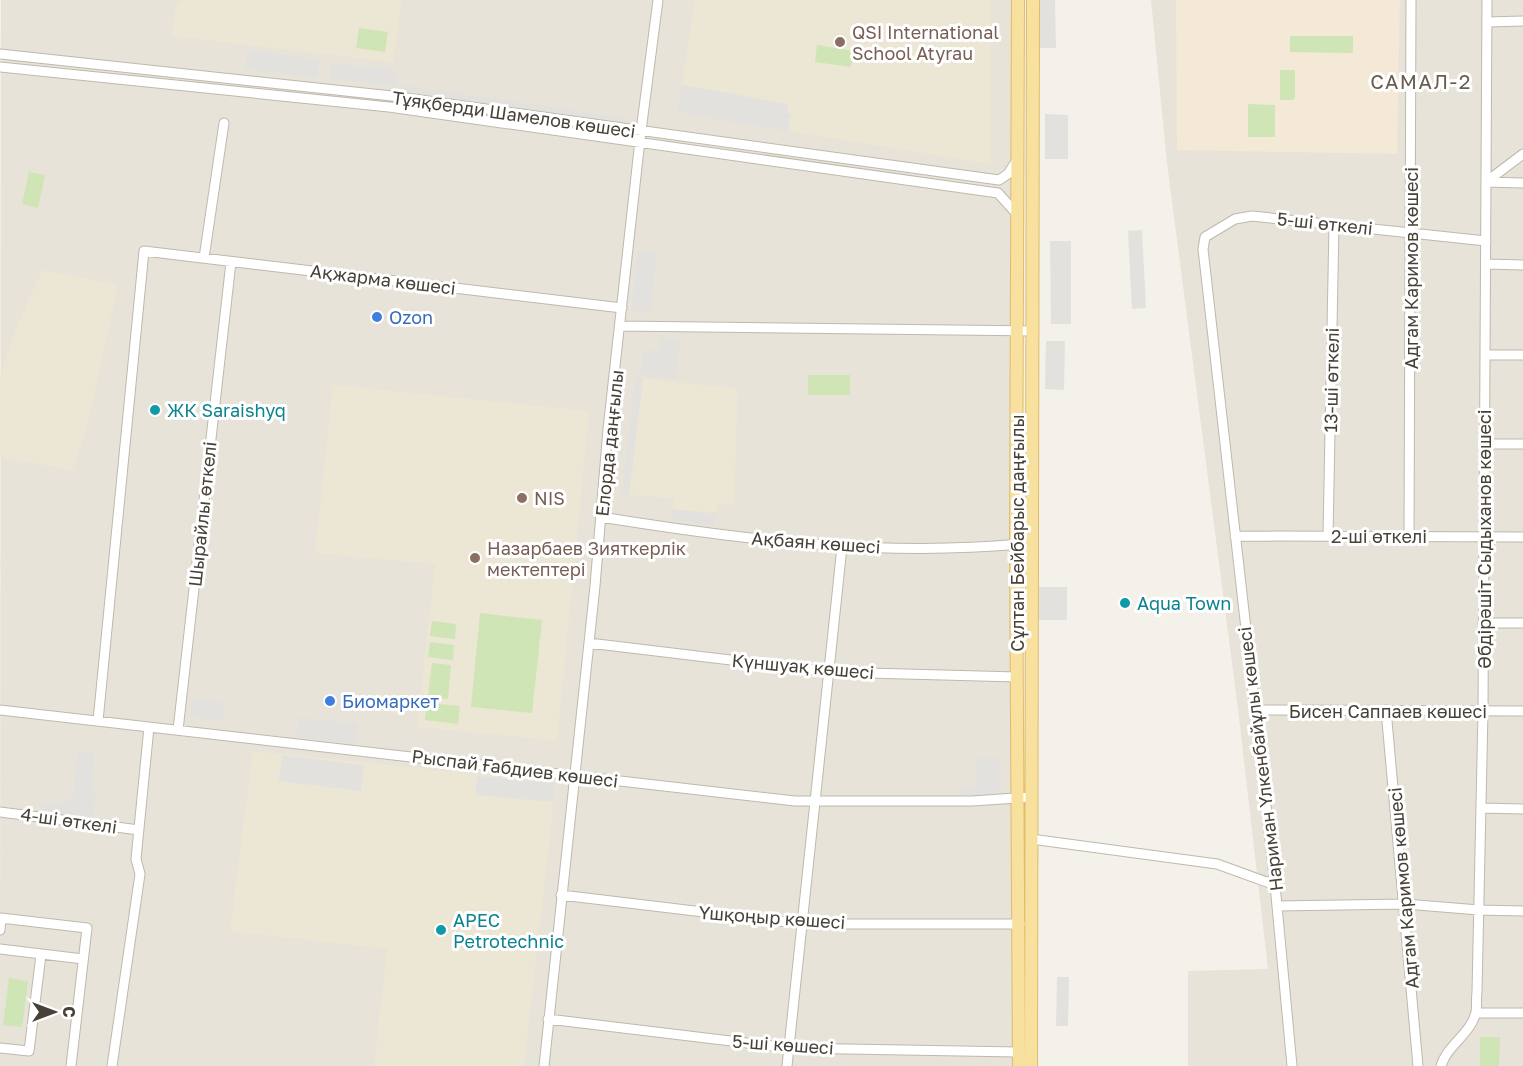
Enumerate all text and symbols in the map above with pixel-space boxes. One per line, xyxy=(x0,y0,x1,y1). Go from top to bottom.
place label: QSI International School Atyrau xyxy=(852,21,999,64)
marker: QSI International School Atyrau xyxy=(833,35,847,49)
district label: САМАЛ-2 xyxy=(1370,69,1472,93)
street label: Тұяқберди Шамелов көшесі xyxy=(391,86,637,143)
street label: Адгам Каримов көшесі xyxy=(1400,167,1422,369)
street label: 5-ші өткелі xyxy=(1276,207,1374,239)
street label: Ақжарма көшесі xyxy=(309,259,457,299)
place label: Ozon xyxy=(389,306,433,328)
marker: Ozon xyxy=(370,310,384,324)
street label: 13-ші өткелі xyxy=(1319,327,1343,433)
street label: Елорда даңғылы xyxy=(590,369,628,517)
place label: ЖК Saraishyq xyxy=(167,399,286,421)
marker: ЖК Saraishyq xyxy=(148,403,162,417)
street label: Әбдірәшіт Сыдыханов көшесі xyxy=(1473,409,1495,669)
street label: Сұлтан Бейбарыс даңғылы xyxy=(1006,414,1029,652)
street label: Шырайлы өткелі xyxy=(183,440,221,588)
place label: NIS xyxy=(534,487,565,509)
marker: NIS xyxy=(515,491,529,505)
street label: 2-ші өткелі xyxy=(1331,525,1427,547)
street label: Ақбаян көшесі xyxy=(751,527,881,557)
place label: Назарбаев Зияткерлік мектептері xyxy=(487,537,686,580)
marker: Назарбаев Зияткерлік мектептері xyxy=(468,551,482,565)
place label: Aqua Town xyxy=(1137,592,1231,614)
marker: Aqua Town xyxy=(1118,596,1132,610)
street label: Нариман Үлкенбайұлы көшесі xyxy=(1233,625,1288,892)
street label: Күншуақ көшесі xyxy=(731,649,875,683)
place label: Биомаркет xyxy=(342,690,439,712)
marker: Биомаркет xyxy=(323,694,337,708)
street label: Бисен Саппаев көшесі xyxy=(1289,700,1487,722)
street label: Рыспай Ғабдиев көшесі xyxy=(411,744,619,792)
street label: Адгам Каримов көшесі xyxy=(1383,786,1423,990)
street label: 4-ші өткелі xyxy=(20,802,118,838)
street label: Үшқоңыр көшесі xyxy=(698,901,846,933)
place label: APEC Petrotechnic xyxy=(453,909,564,952)
marker: APEC Petrotechnic xyxy=(434,923,448,937)
north arrow xyxy=(24,982,84,1042)
text: С xyxy=(59,1006,79,1018)
street label: 5-ші көшесі xyxy=(732,1029,834,1059)

